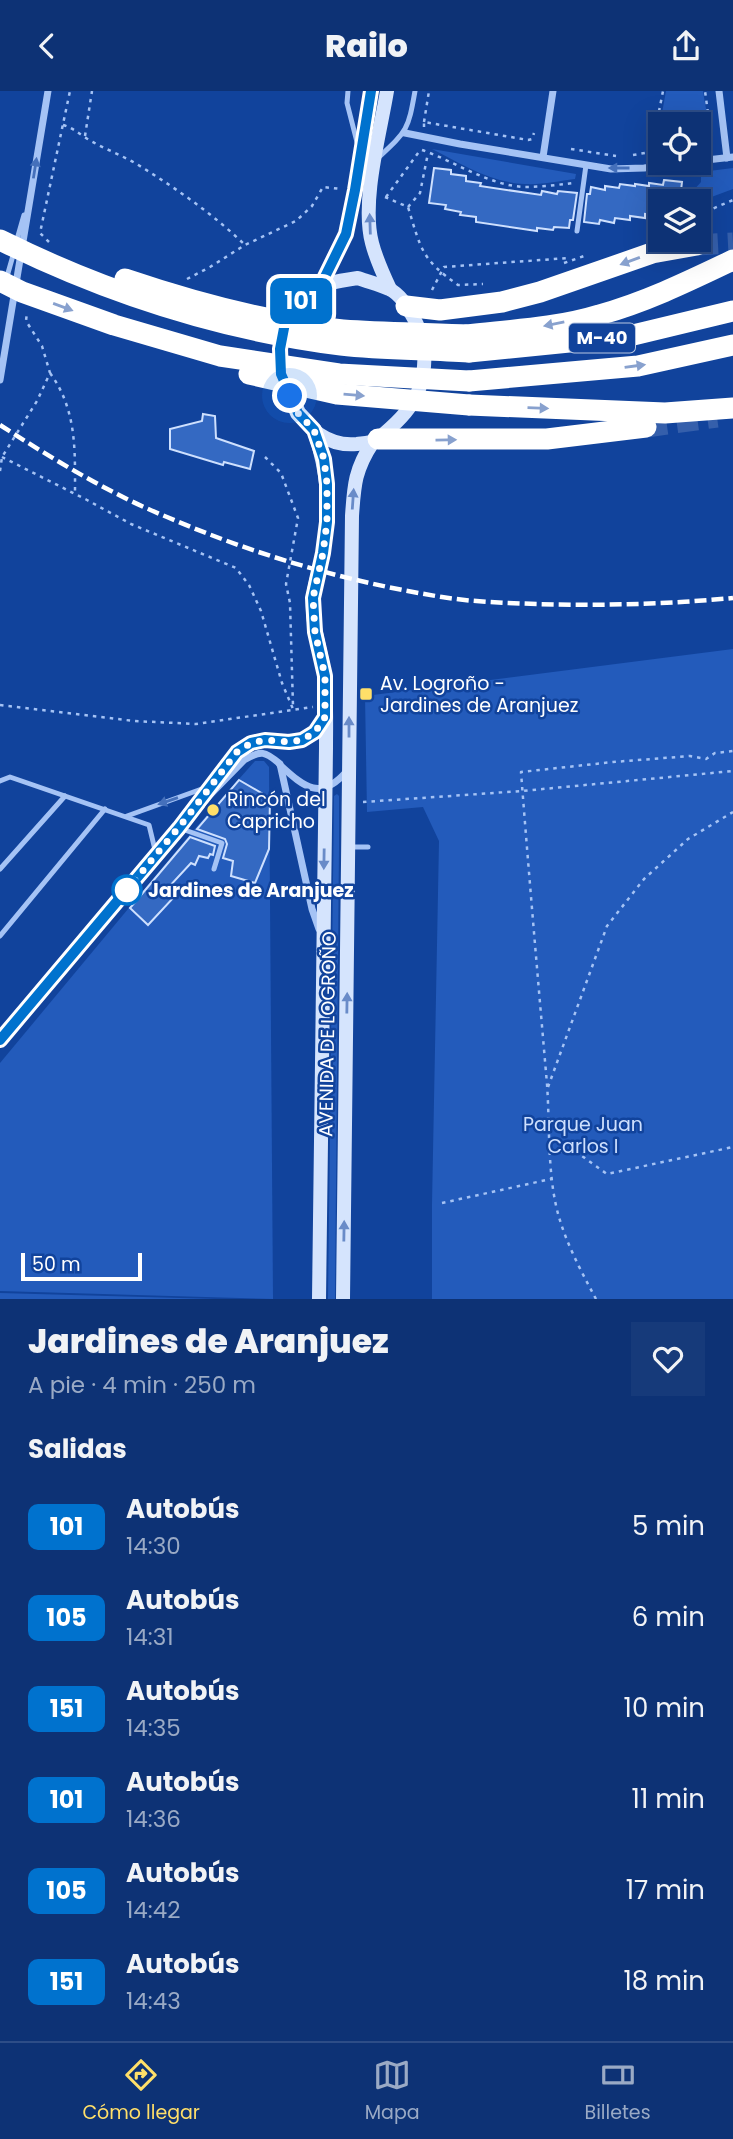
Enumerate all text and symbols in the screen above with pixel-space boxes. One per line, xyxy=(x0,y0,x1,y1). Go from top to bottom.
text: Railo xyxy=(325,23,408,68)
icon: back xyxy=(28,27,66,65)
icon: share xyxy=(667,27,705,65)
map controls xyxy=(648,112,711,252)
button: locate xyxy=(648,112,711,175)
one-way arrow xyxy=(30,157,41,179)
one-way arrow xyxy=(608,162,630,174)
button: layers xyxy=(648,189,711,252)
one-way arrow xyxy=(365,213,376,235)
one-way arrow xyxy=(620,256,641,267)
line badge: 101 xyxy=(261,278,341,324)
text: 101 xyxy=(284,284,318,317)
one-way arrow xyxy=(53,301,74,312)
one-way arrow xyxy=(543,319,565,330)
road number: M-40 xyxy=(569,323,635,353)
one-way arrow xyxy=(624,360,646,371)
your location xyxy=(272,378,307,413)
one-way arrow xyxy=(344,390,366,401)
one-way arrow xyxy=(527,402,549,413)
one-way arrow xyxy=(435,434,457,446)
one-way arrow xyxy=(348,488,359,510)
place label: Av. Logroño - Jardines de Aranjuez xyxy=(380,670,578,719)
marker: Av. Logroño - Jardines de Aranjuez xyxy=(358,686,374,702)
one-way arrow xyxy=(343,716,355,738)
place label: Rincón del Capricho xyxy=(227,786,326,835)
one-way arrow xyxy=(157,796,178,807)
marker: Rincón del Capricho xyxy=(205,802,221,818)
one-way arrow xyxy=(318,848,330,870)
marker: Jardines de Aranjuez xyxy=(112,875,142,905)
place label: Jardines de Aranjuez xyxy=(148,877,354,904)
street label: AVENIDA DE LOGROÑO xyxy=(312,931,343,1137)
one-way arrow xyxy=(341,992,352,1014)
park label: Parque Juan Carlos I xyxy=(523,1111,643,1160)
one-way arrow xyxy=(338,1220,350,1242)
scale bar xyxy=(21,1250,142,1282)
text: 50 m xyxy=(32,1251,81,1278)
text: Jardines de Aranjuez xyxy=(28,1318,389,1365)
button: heart xyxy=(631,1322,705,1396)
text: A pie · 4 min · 250 m xyxy=(28,1369,256,1401)
text: Salidas xyxy=(28,1431,127,1467)
text: Autobús xyxy=(126,1491,240,1527)
text: 5 min xyxy=(632,1508,705,1544)
text: 101 xyxy=(50,1510,83,1543)
text: 14:30 xyxy=(126,1530,181,1562)
text: Autobús xyxy=(126,1582,240,1618)
text: 6 min xyxy=(632,1599,705,1635)
text: 105 xyxy=(46,1601,87,1634)
text: 14:31 xyxy=(126,1621,174,1653)
text: Autobús xyxy=(126,1673,240,1709)
text: 10 min xyxy=(624,1690,705,1726)
text: 151 xyxy=(50,1692,83,1725)
text: 14:35 xyxy=(126,1712,181,1744)
text: Autobús xyxy=(126,1764,240,1800)
text: 11 min xyxy=(632,1781,705,1817)
text: 101 xyxy=(50,1783,83,1816)
text: 14:36 xyxy=(126,1803,181,1835)
text: Autobús xyxy=(126,1855,240,1891)
text: 17 min xyxy=(626,1872,705,1908)
text: 105 xyxy=(46,1874,87,1907)
text: 14:42 xyxy=(126,1894,180,1926)
text: Autobús xyxy=(126,1946,240,1982)
text: 18 min xyxy=(624,1963,705,1999)
text: 151 xyxy=(50,1965,83,1998)
text: 14:43 xyxy=(126,1985,181,2017)
tab: Cómo llegar xyxy=(82,2056,200,2127)
tab: Mapa xyxy=(365,2056,420,2127)
tab: Billetes xyxy=(584,2056,651,2127)

